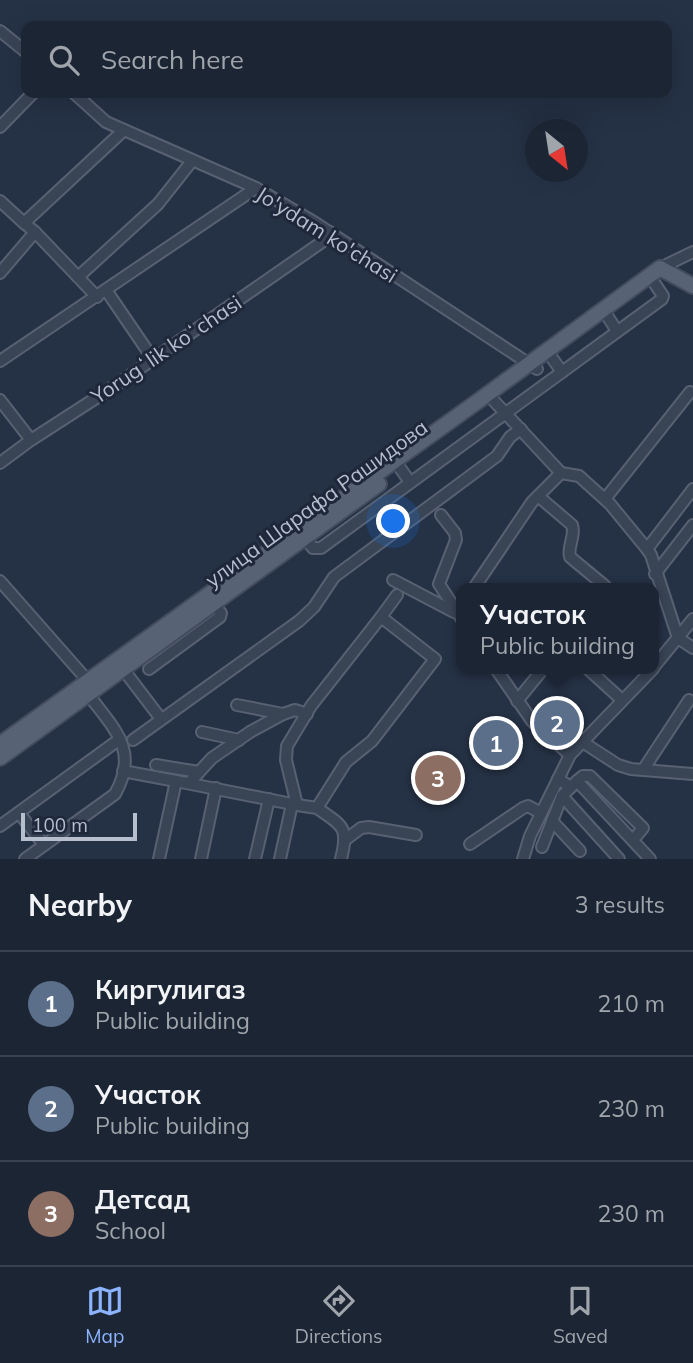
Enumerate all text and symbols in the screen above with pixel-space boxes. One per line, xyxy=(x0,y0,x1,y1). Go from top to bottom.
search box xyxy=(21,21,672,98)
icon: search xyxy=(45,41,83,79)
text: Search here xyxy=(101,43,244,76)
north arrow xyxy=(525,119,588,182)
street label: Jo'ydam ko'chasi xyxy=(252,180,402,288)
street label: Yorugʻlik koʻchasi xyxy=(85,289,246,410)
street label: улица Шарафа Рашидова xyxy=(200,414,432,592)
your location xyxy=(376,504,410,538)
popup xyxy=(456,583,659,674)
text: Участок xyxy=(480,598,586,631)
text: Public building xyxy=(480,631,635,660)
pin: 2 xyxy=(534,697,580,749)
pin: 1 xyxy=(473,717,519,769)
pin: 3 xyxy=(415,752,461,804)
scale bar xyxy=(21,810,136,842)
text: 100 m xyxy=(32,813,88,837)
text: Nearby xyxy=(28,886,132,924)
text: 3 results xyxy=(575,890,665,919)
text: Киргулигаз xyxy=(95,973,246,1006)
text: 1 xyxy=(44,989,58,1018)
text: 210 m xyxy=(597,989,665,1018)
text: Public building xyxy=(95,1006,250,1035)
text: Участок xyxy=(95,1078,201,1111)
text: 2 xyxy=(44,1094,58,1123)
text: 230 m xyxy=(597,1094,665,1123)
text: Public building xyxy=(95,1111,250,1140)
text: Детсад xyxy=(95,1183,190,1216)
text: 3 xyxy=(44,1199,58,1228)
text: 230 m xyxy=(597,1199,665,1228)
text: School xyxy=(95,1216,166,1245)
tab: Map xyxy=(85,1282,124,1348)
tab: Directions xyxy=(295,1282,383,1348)
tab: Saved xyxy=(553,1282,608,1348)

